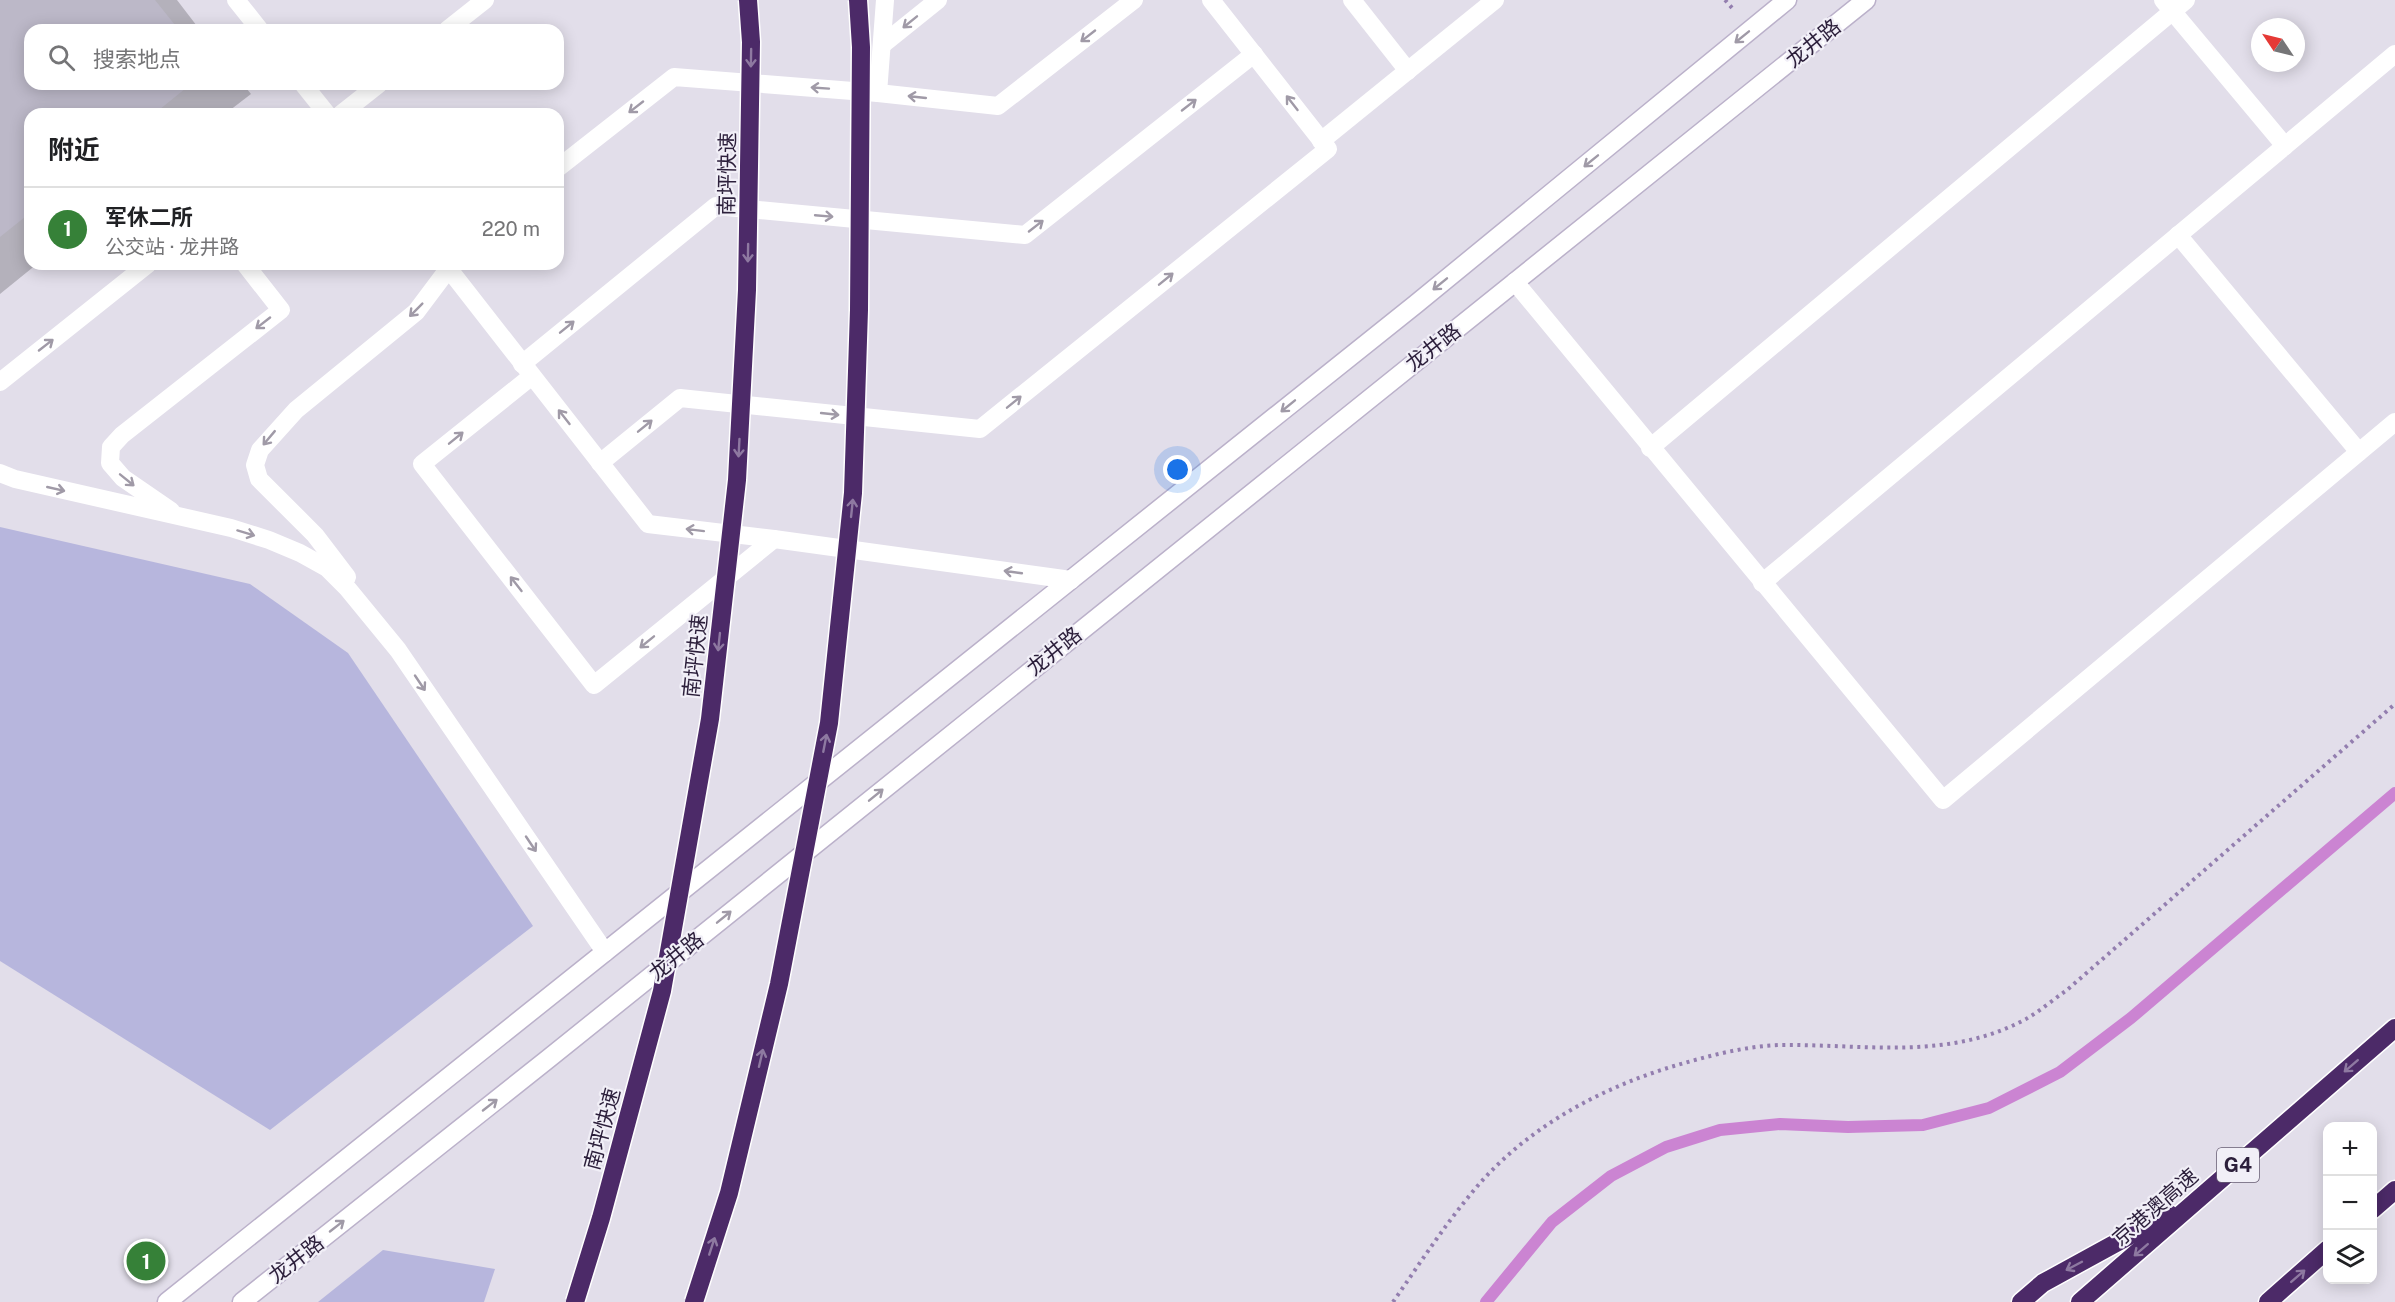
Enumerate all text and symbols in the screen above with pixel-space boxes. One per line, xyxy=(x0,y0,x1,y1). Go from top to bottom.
street label: 龙井路 xyxy=(1781,13,1845,73)
one-way arrow xyxy=(902,16,918,29)
north arrow xyxy=(2251,18,2305,72)
search box xyxy=(24,24,564,90)
one-way arrow xyxy=(1080,30,1096,43)
one-way arrow xyxy=(1735,30,1750,44)
icon: search xyxy=(45,41,78,74)
text: 搜索地点 xyxy=(93,46,181,72)
one-way arrow xyxy=(745,48,757,68)
one-way arrow xyxy=(810,82,830,93)
one-way arrow xyxy=(908,91,928,102)
one-way arrow xyxy=(1285,95,1298,111)
one-way arrow xyxy=(1181,98,1196,112)
one-way arrow xyxy=(628,100,644,113)
street label: 南坪快速 xyxy=(714,132,740,216)
text: 附近 xyxy=(48,134,100,165)
one-way arrow xyxy=(1583,154,1599,167)
text: 军休二所 xyxy=(105,204,193,230)
one-way arrow xyxy=(814,211,834,222)
text: 1 xyxy=(63,217,72,241)
text: 220 m xyxy=(482,217,540,241)
one-way arrow xyxy=(1028,220,1044,233)
text: 公交站 · 龙井路 xyxy=(105,235,239,259)
one-way arrow xyxy=(742,243,754,263)
one-way arrow xyxy=(1158,273,1174,286)
one-way arrow xyxy=(1432,278,1448,291)
one-way arrow xyxy=(409,303,423,318)
one-way arrow xyxy=(256,317,272,330)
street label: 龙井路 xyxy=(1400,318,1466,376)
one-way arrow xyxy=(559,320,575,333)
one-way arrow xyxy=(38,339,54,352)
one-way arrow xyxy=(1006,395,1022,408)
one-way arrow xyxy=(1280,400,1296,413)
one-way arrow xyxy=(819,408,839,419)
one-way arrow xyxy=(557,410,570,426)
one-way arrow xyxy=(637,420,653,433)
one-way arrow xyxy=(263,430,276,446)
one-way arrow xyxy=(447,431,463,444)
one-way arrow xyxy=(733,438,744,458)
your location xyxy=(1163,455,1192,484)
one-way arrow xyxy=(119,474,135,487)
one-way arrow xyxy=(47,483,66,495)
one-way arrow xyxy=(847,498,858,518)
one-way arrow xyxy=(685,524,705,535)
one-way arrow xyxy=(236,528,255,539)
one-way arrow xyxy=(1004,567,1023,578)
one-way arrow xyxy=(509,577,522,593)
street label: 南坪快速 xyxy=(678,613,712,699)
street label: 龙井路 xyxy=(1022,621,1086,681)
one-way arrow xyxy=(713,632,724,651)
one-way arrow xyxy=(640,635,655,649)
one-way arrow xyxy=(414,675,427,692)
one-way arrow xyxy=(820,734,831,754)
one-way arrow xyxy=(868,788,883,802)
one-way arrow xyxy=(525,835,537,852)
one-way arrow xyxy=(716,911,732,924)
street label: 龙井路 xyxy=(644,926,708,986)
one-way arrow xyxy=(756,1048,768,1067)
one-way arrow xyxy=(2344,1059,2359,1073)
street label: 南坪快速 xyxy=(579,1085,625,1173)
one-way arrow xyxy=(482,1099,498,1112)
map controls xyxy=(2323,1122,2377,1284)
button: + xyxy=(2323,1122,2377,1176)
road number: G4 xyxy=(2217,1148,2259,1182)
street label: 京港澳高速 xyxy=(2107,1163,2203,1251)
button: − xyxy=(2323,1176,2377,1230)
one-way arrow xyxy=(329,1220,345,1233)
street label: 龙井路 xyxy=(263,1230,329,1288)
button: layers xyxy=(2323,1230,2377,1284)
one-way arrow xyxy=(707,1237,718,1256)
pin: 1 xyxy=(126,1238,166,1284)
one-way arrow xyxy=(2133,1242,2149,1256)
one-way arrow xyxy=(2066,1260,2084,1272)
one-way arrow xyxy=(2290,1269,2305,1283)

